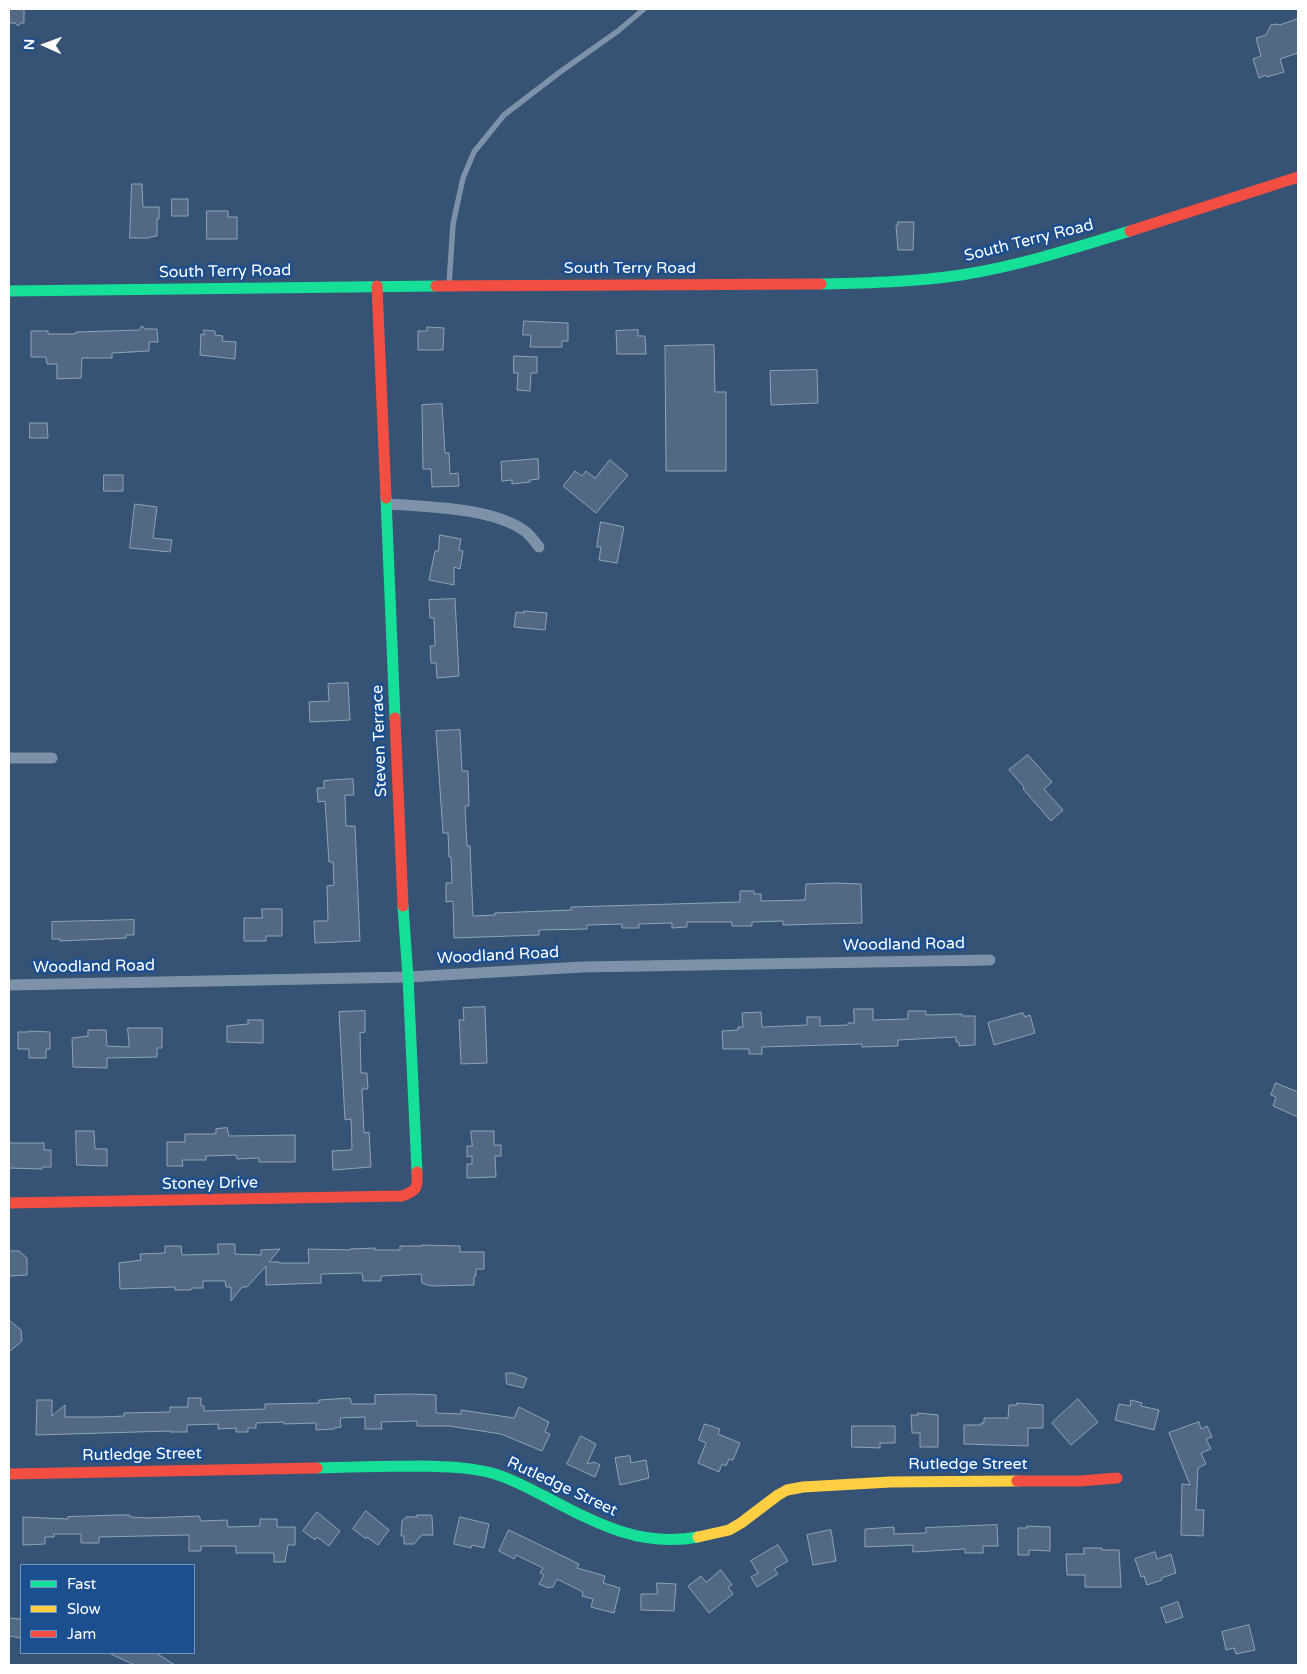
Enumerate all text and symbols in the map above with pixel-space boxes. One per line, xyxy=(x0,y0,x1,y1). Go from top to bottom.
north arrow xyxy=(20,20,70,70)
text: N xyxy=(21,39,38,50)
street label: South Terry Road xyxy=(962,216,1096,266)
street label: South Terry Road xyxy=(564,259,696,279)
street label: South Terry Road xyxy=(159,261,291,283)
street label: Steven Terrace xyxy=(368,685,392,797)
street label: Woodland Road xyxy=(843,934,965,956)
street label: Woodland Road xyxy=(436,943,560,969)
street label: Woodland Road xyxy=(33,956,155,978)
street label: Stoney Drive xyxy=(162,1174,258,1194)
street label: Rutledge Street xyxy=(82,1444,202,1466)
street label: Rutledge Street xyxy=(504,1453,620,1521)
street label: Rutledge Street xyxy=(908,1455,1028,1475)
legend xyxy=(20,1564,195,1654)
text: Fast xyxy=(67,1575,96,1593)
text: Slow xyxy=(67,1600,101,1618)
text: Jam xyxy=(67,1625,96,1643)

